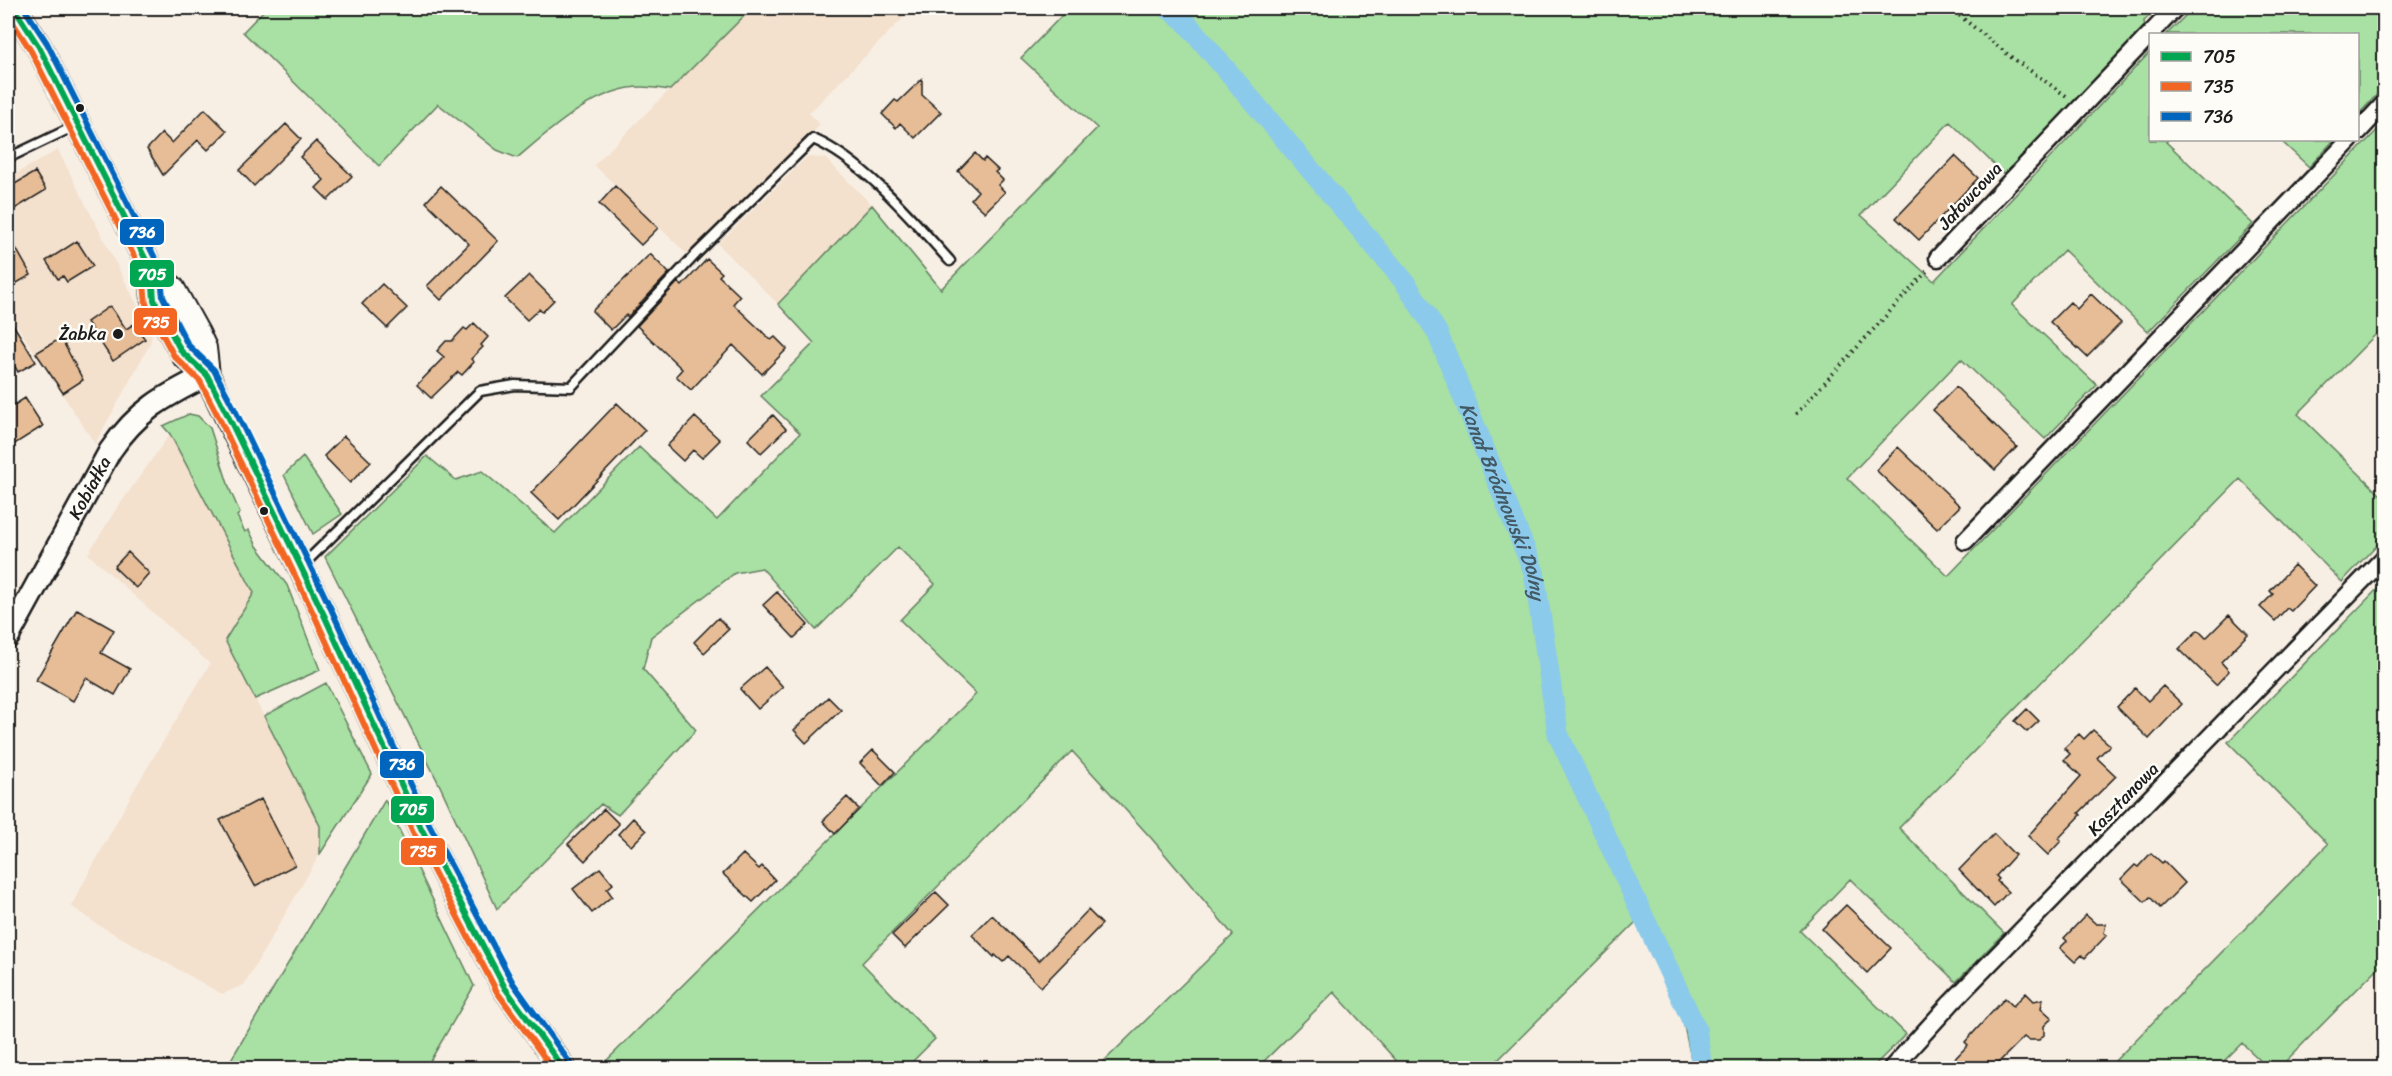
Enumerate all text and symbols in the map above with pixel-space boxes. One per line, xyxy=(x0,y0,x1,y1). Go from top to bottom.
legend xyxy=(2149,33,2359,141)
text: 705 xyxy=(2203,41,2236,73)
text: 735 xyxy=(2203,71,2234,103)
text: 736 xyxy=(2203,101,2233,133)
unlabelled marker xyxy=(74,102,86,114)
street label: Jałowcowa xyxy=(1929,154,2010,238)
line badge: 736 xyxy=(119,218,165,246)
text: 736 xyxy=(128,218,156,247)
line badge: 705 xyxy=(129,259,175,288)
text: 705 xyxy=(137,260,167,289)
line badge: 735 xyxy=(133,307,178,336)
text: 735 xyxy=(142,308,170,337)
place label: Żabka xyxy=(59,318,107,350)
marker: Żabka xyxy=(111,327,125,341)
water label: Kanał Bródnowski Dolny xyxy=(1449,397,1555,605)
street label: Kobiałka xyxy=(59,450,120,526)
unlabelled marker xyxy=(258,505,270,517)
line badge: 736 xyxy=(379,750,425,779)
text: 736 xyxy=(388,750,416,779)
street label: Kasztanowa xyxy=(2079,754,2167,844)
line badge: 705 xyxy=(390,795,435,824)
text: 705 xyxy=(398,795,428,824)
line badge: 735 xyxy=(400,837,446,866)
text: 735 xyxy=(409,837,437,866)

